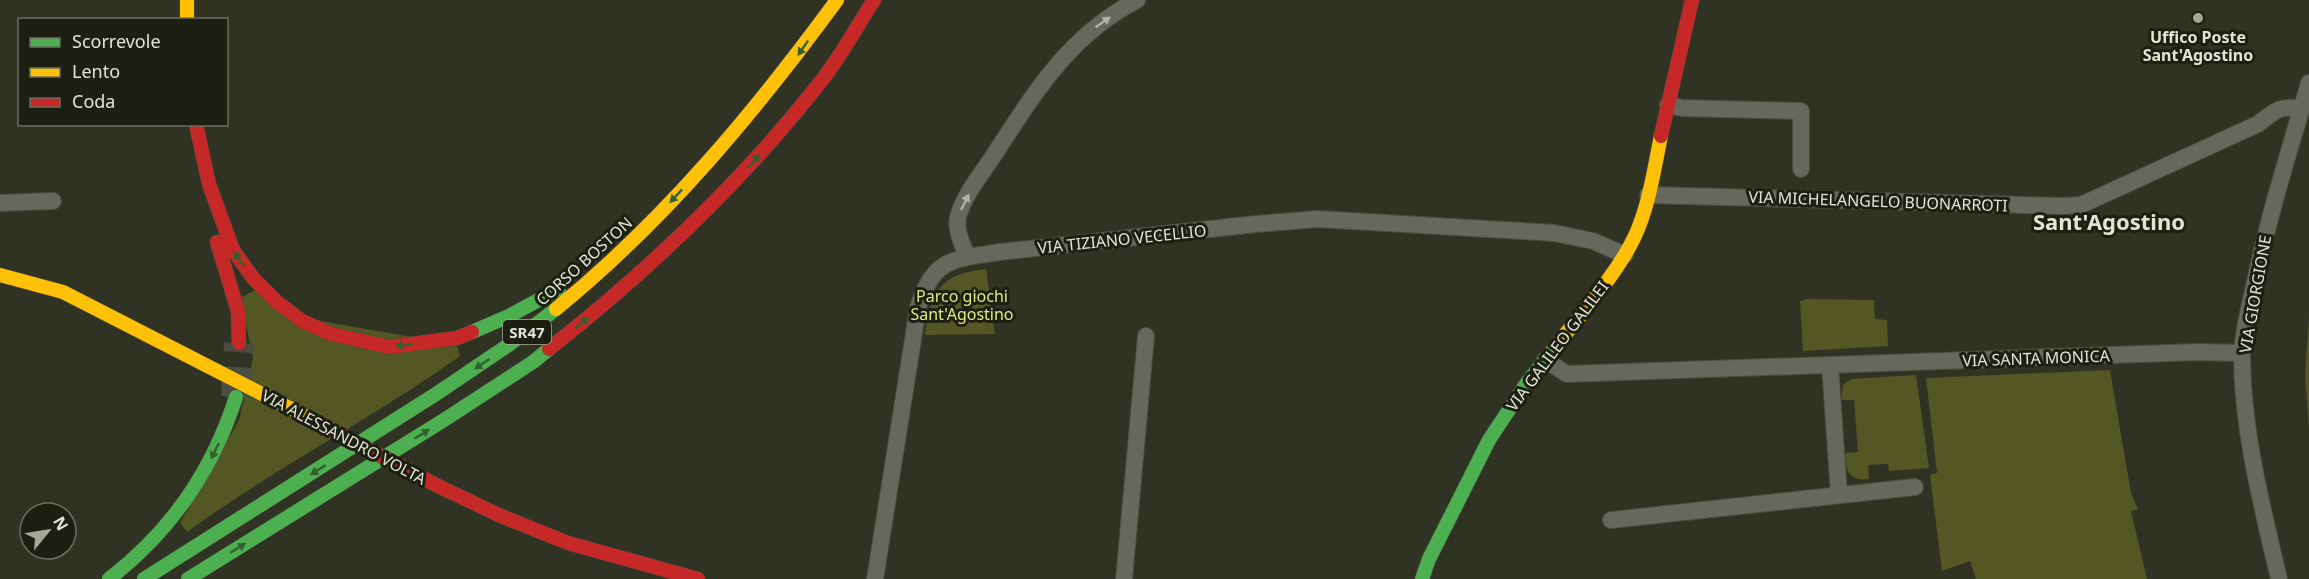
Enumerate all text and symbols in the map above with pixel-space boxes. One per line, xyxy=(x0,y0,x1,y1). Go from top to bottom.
marker: Uffico Poste Sant'Agostino xyxy=(2191,11,2205,25)
one-way arrow xyxy=(1094,16,1110,28)
legend xyxy=(18,18,228,126)
place label: Uffico Poste Sant'Agostino xyxy=(2143,26,2253,66)
text: Scorrevole xyxy=(72,29,161,53)
one-way arrow xyxy=(797,39,809,55)
text: Lento xyxy=(72,59,120,83)
text: Coda xyxy=(72,89,115,113)
one-way arrow xyxy=(747,153,761,168)
street label: VIA MICHELANGELO BUONARROTI xyxy=(1748,185,2008,217)
one-way arrow xyxy=(670,188,684,202)
one-way arrow xyxy=(959,193,969,211)
district label: Sant'Agostino xyxy=(2033,206,2185,236)
street label: CORSO BOSTON xyxy=(531,212,637,310)
street label: VIA TIZIANO VECELLIO xyxy=(1037,219,1207,259)
street label: VIA GIORGIONE xyxy=(2234,233,2276,355)
one-way arrow xyxy=(234,251,245,267)
street label: VIA GALILEO GALILEI xyxy=(1501,277,1613,415)
park label: Parco giochi Sant'Agostino xyxy=(910,285,1014,325)
one-way arrow xyxy=(574,318,589,330)
road number: SR47 xyxy=(503,320,551,344)
one-way arrow xyxy=(395,340,414,349)
street label: VIA SANTA MONICA xyxy=(1962,344,2111,372)
one-way arrow xyxy=(474,358,490,370)
street label: VIA ALESSANDRO VOLTA xyxy=(258,384,431,490)
one-way arrow xyxy=(414,429,430,440)
one-way arrow xyxy=(211,443,220,460)
one-way arrow xyxy=(310,464,326,475)
north arrow xyxy=(18,501,78,561)
text: N xyxy=(48,512,74,535)
one-way arrow xyxy=(230,542,246,553)

